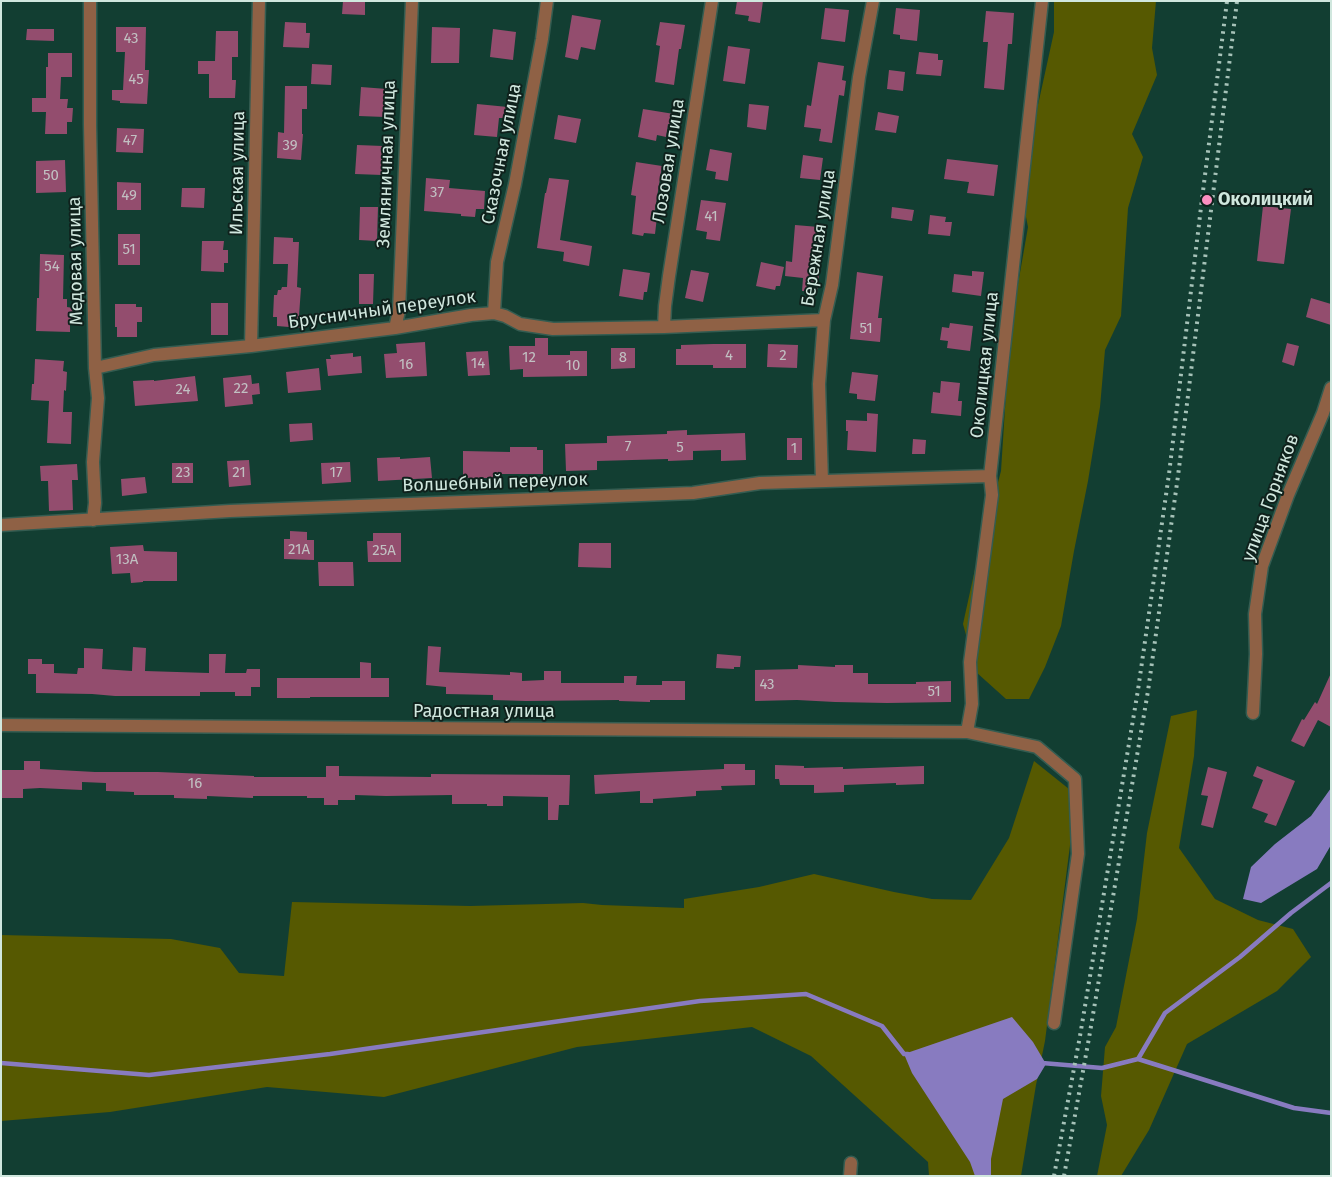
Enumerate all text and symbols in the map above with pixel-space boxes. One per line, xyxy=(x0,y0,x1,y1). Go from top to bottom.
house number: 43 xyxy=(123,30,139,48)
house number: 45 xyxy=(128,71,144,89)
street label: Земляничная улица xyxy=(373,80,401,248)
street label: Сказочная улица xyxy=(478,82,526,226)
street label: Лозовая улица xyxy=(648,97,690,225)
street label: Ильская улица xyxy=(226,111,250,235)
house number: 47 xyxy=(123,132,137,150)
house number: 39 xyxy=(282,137,298,155)
house number: 50 xyxy=(43,167,59,185)
street label: Бережная улица xyxy=(797,168,841,308)
house number: 37 xyxy=(430,184,444,202)
house number: 49 xyxy=(121,187,137,205)
place label: Околицкий xyxy=(1218,189,1313,211)
marker: Околицкий xyxy=(1200,193,1214,207)
street label: Медовая улица xyxy=(64,196,88,326)
house number: 41 xyxy=(704,208,718,226)
house number: 51 xyxy=(122,241,136,259)
house number: 54 xyxy=(44,258,60,276)
street label: Брусничный переулок xyxy=(287,286,477,334)
street label: Околицкая улица xyxy=(967,291,1003,439)
house number: 51 xyxy=(859,320,873,338)
house number: 4 xyxy=(725,347,733,365)
house number: 2 xyxy=(779,347,787,365)
house number: 12 xyxy=(522,349,536,367)
house number: 8 xyxy=(619,349,627,367)
house number: 14 xyxy=(471,355,485,373)
house number: 16 xyxy=(399,356,413,374)
house number: 10 xyxy=(566,357,580,375)
house number: 22 xyxy=(234,380,248,398)
house number: 24 xyxy=(176,381,190,399)
street label: улица Горняков xyxy=(1238,431,1304,565)
house number: 7 xyxy=(625,438,631,456)
house number: 5 xyxy=(676,439,684,457)
house number: 1 xyxy=(791,440,797,458)
house number: 23 xyxy=(176,464,190,482)
house number: 21 xyxy=(232,464,246,482)
house number: 17 xyxy=(329,464,343,482)
street label: Волшебный переулок xyxy=(402,469,588,497)
house number: 21А xyxy=(288,541,310,559)
house number: 25А xyxy=(372,542,396,560)
house number: 13А xyxy=(116,551,138,569)
house number: 43 xyxy=(759,676,775,694)
house number: 51 xyxy=(927,683,941,701)
street label: Радостная улица xyxy=(413,701,555,723)
house number: 16 xyxy=(188,775,202,793)

